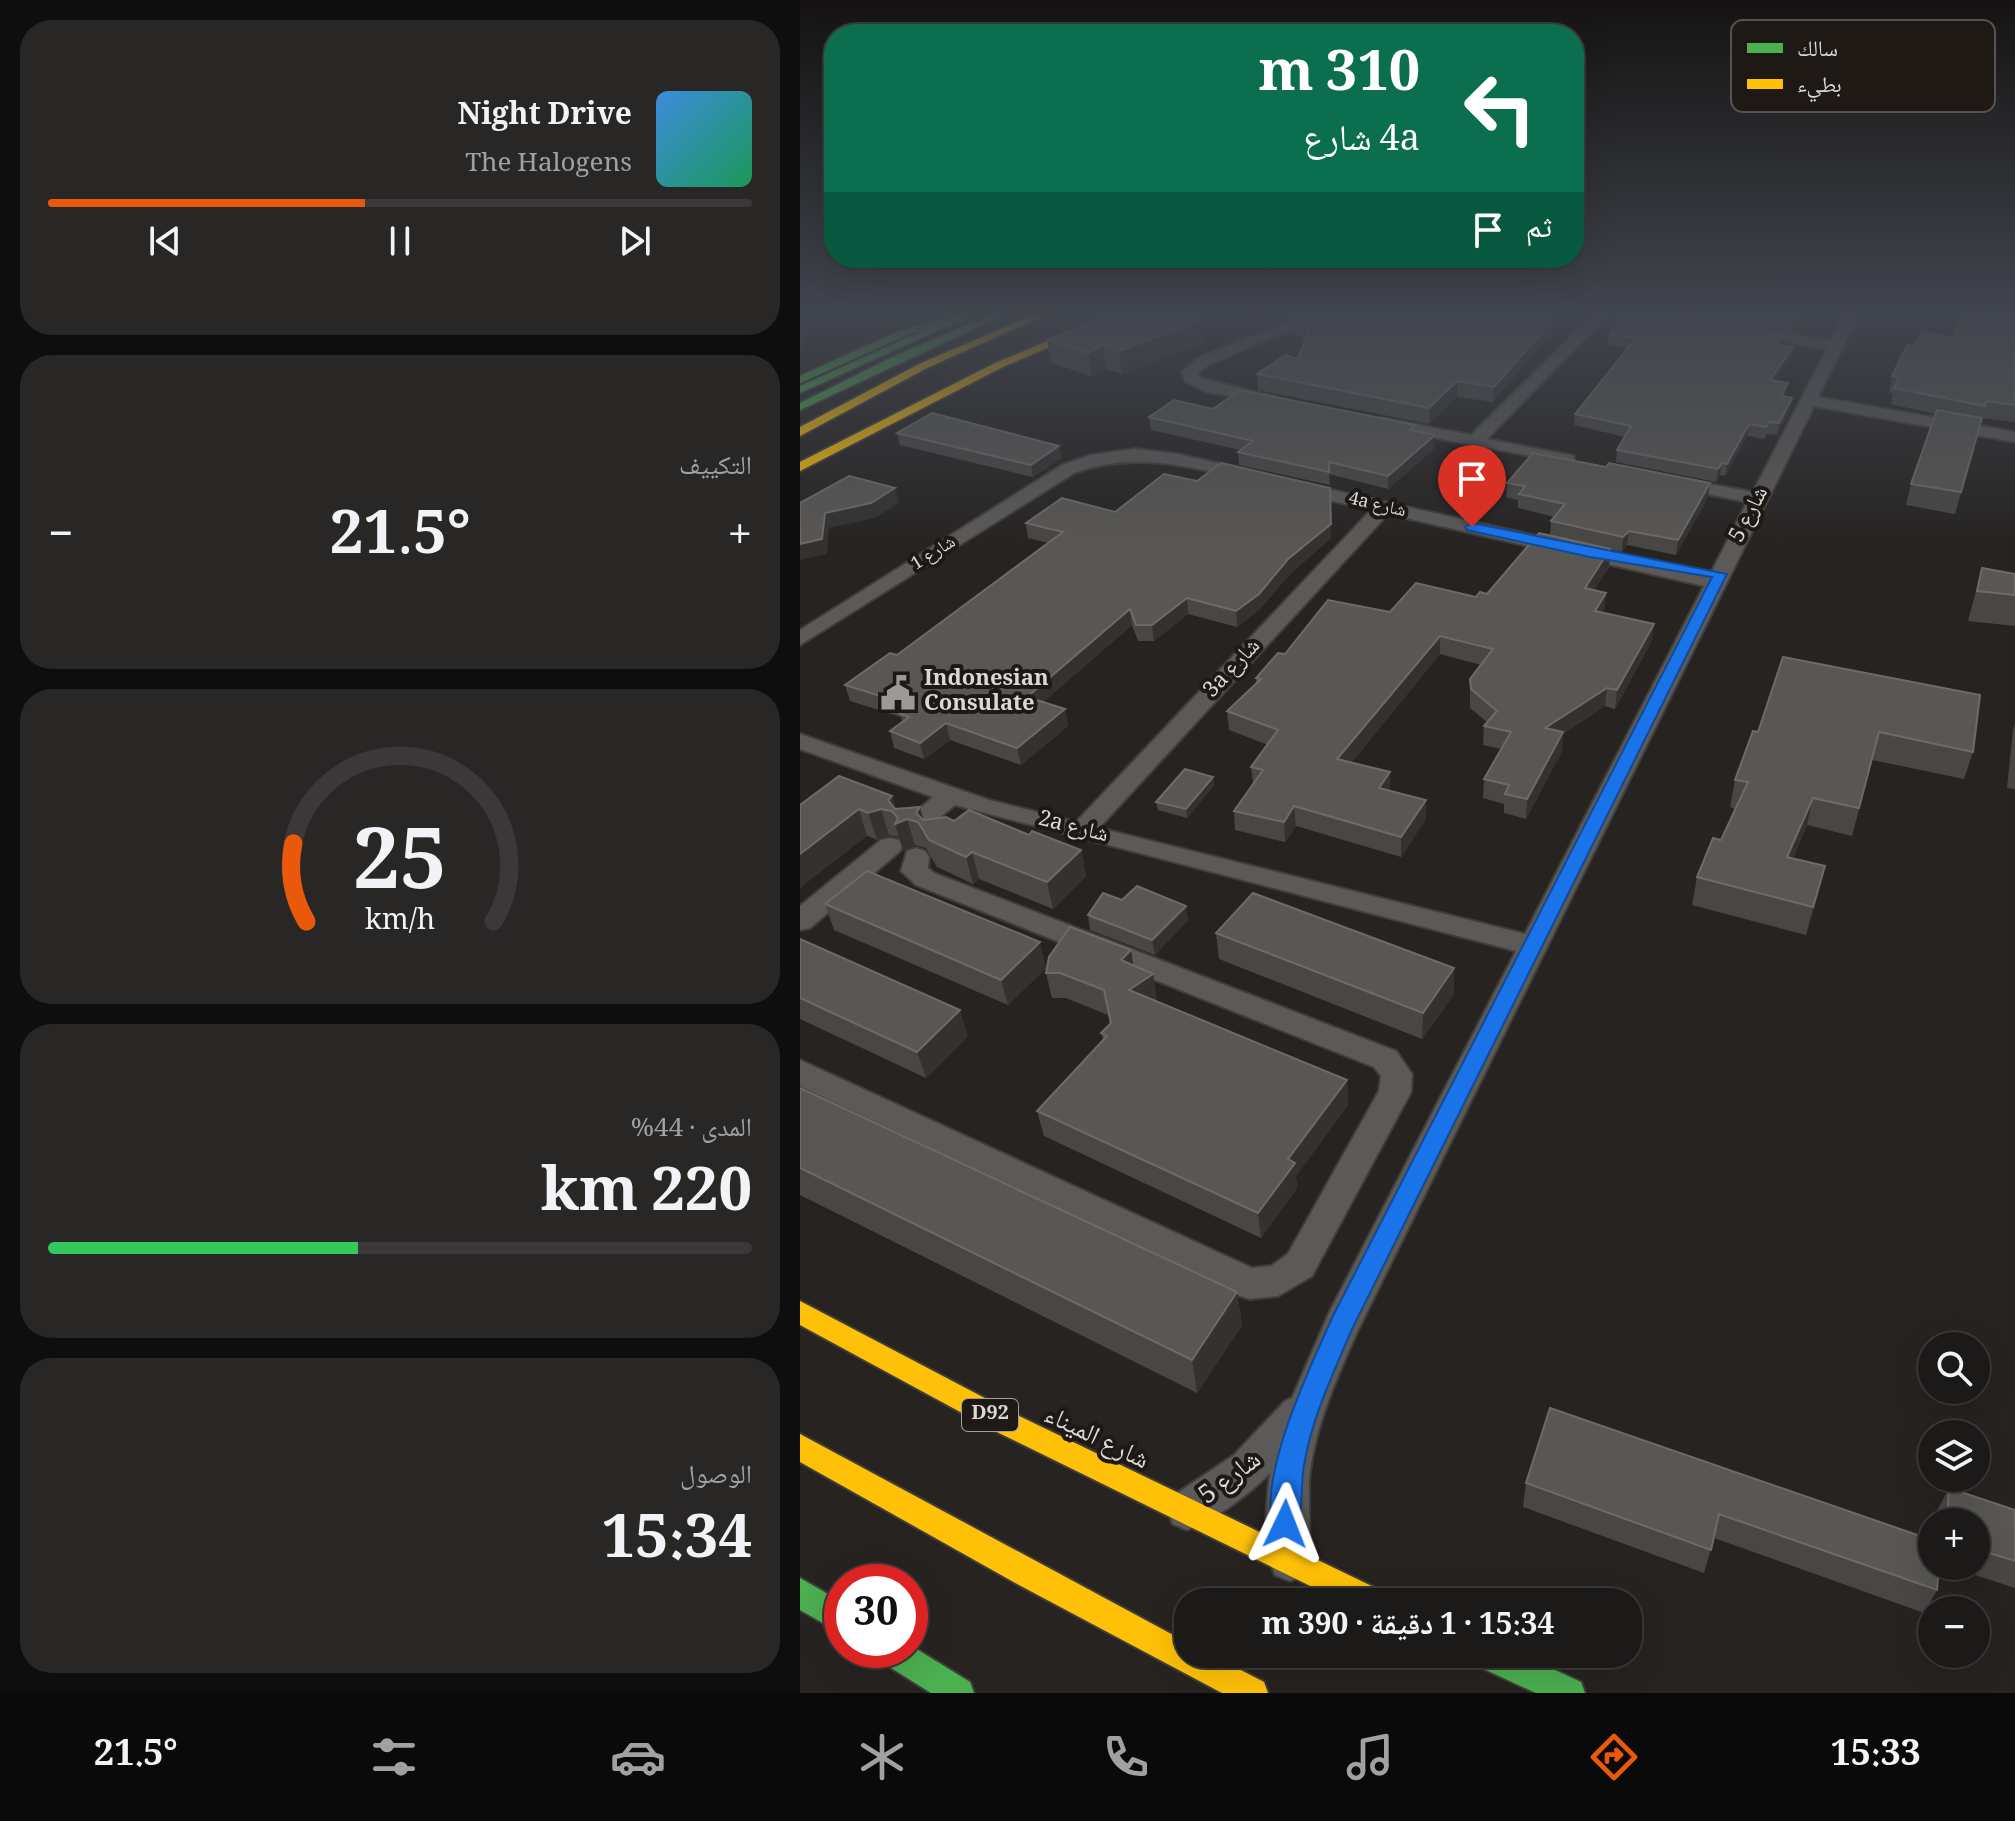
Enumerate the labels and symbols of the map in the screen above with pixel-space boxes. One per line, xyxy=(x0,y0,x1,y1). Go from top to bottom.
legend xyxy=(1731,20,1995,112)
text: سالك xyxy=(1797,32,1838,70)
text: بطيء xyxy=(1797,68,1842,106)
pin xyxy=(1438,445,1506,527)
street label: شارع 5 xyxy=(1720,480,1780,550)
street label: 4a شارع xyxy=(1345,485,1409,527)
street label: شارع 1 xyxy=(906,528,962,580)
street label: 3a شارع xyxy=(1195,630,1271,708)
place label: Indonesian Consulate xyxy=(924,661,1049,724)
public building icon: Indonesian Consulate xyxy=(879,674,917,712)
street label: 2a شارع xyxy=(1034,801,1112,855)
street label: شارع الميناء xyxy=(1036,1395,1156,1483)
road number: D92 xyxy=(962,1399,1018,1431)
street label: شارع 5 xyxy=(1190,1440,1272,1518)
position arrow xyxy=(1243,1482,1327,1566)
speed limit sign: 30 xyxy=(824,1564,928,1668)

